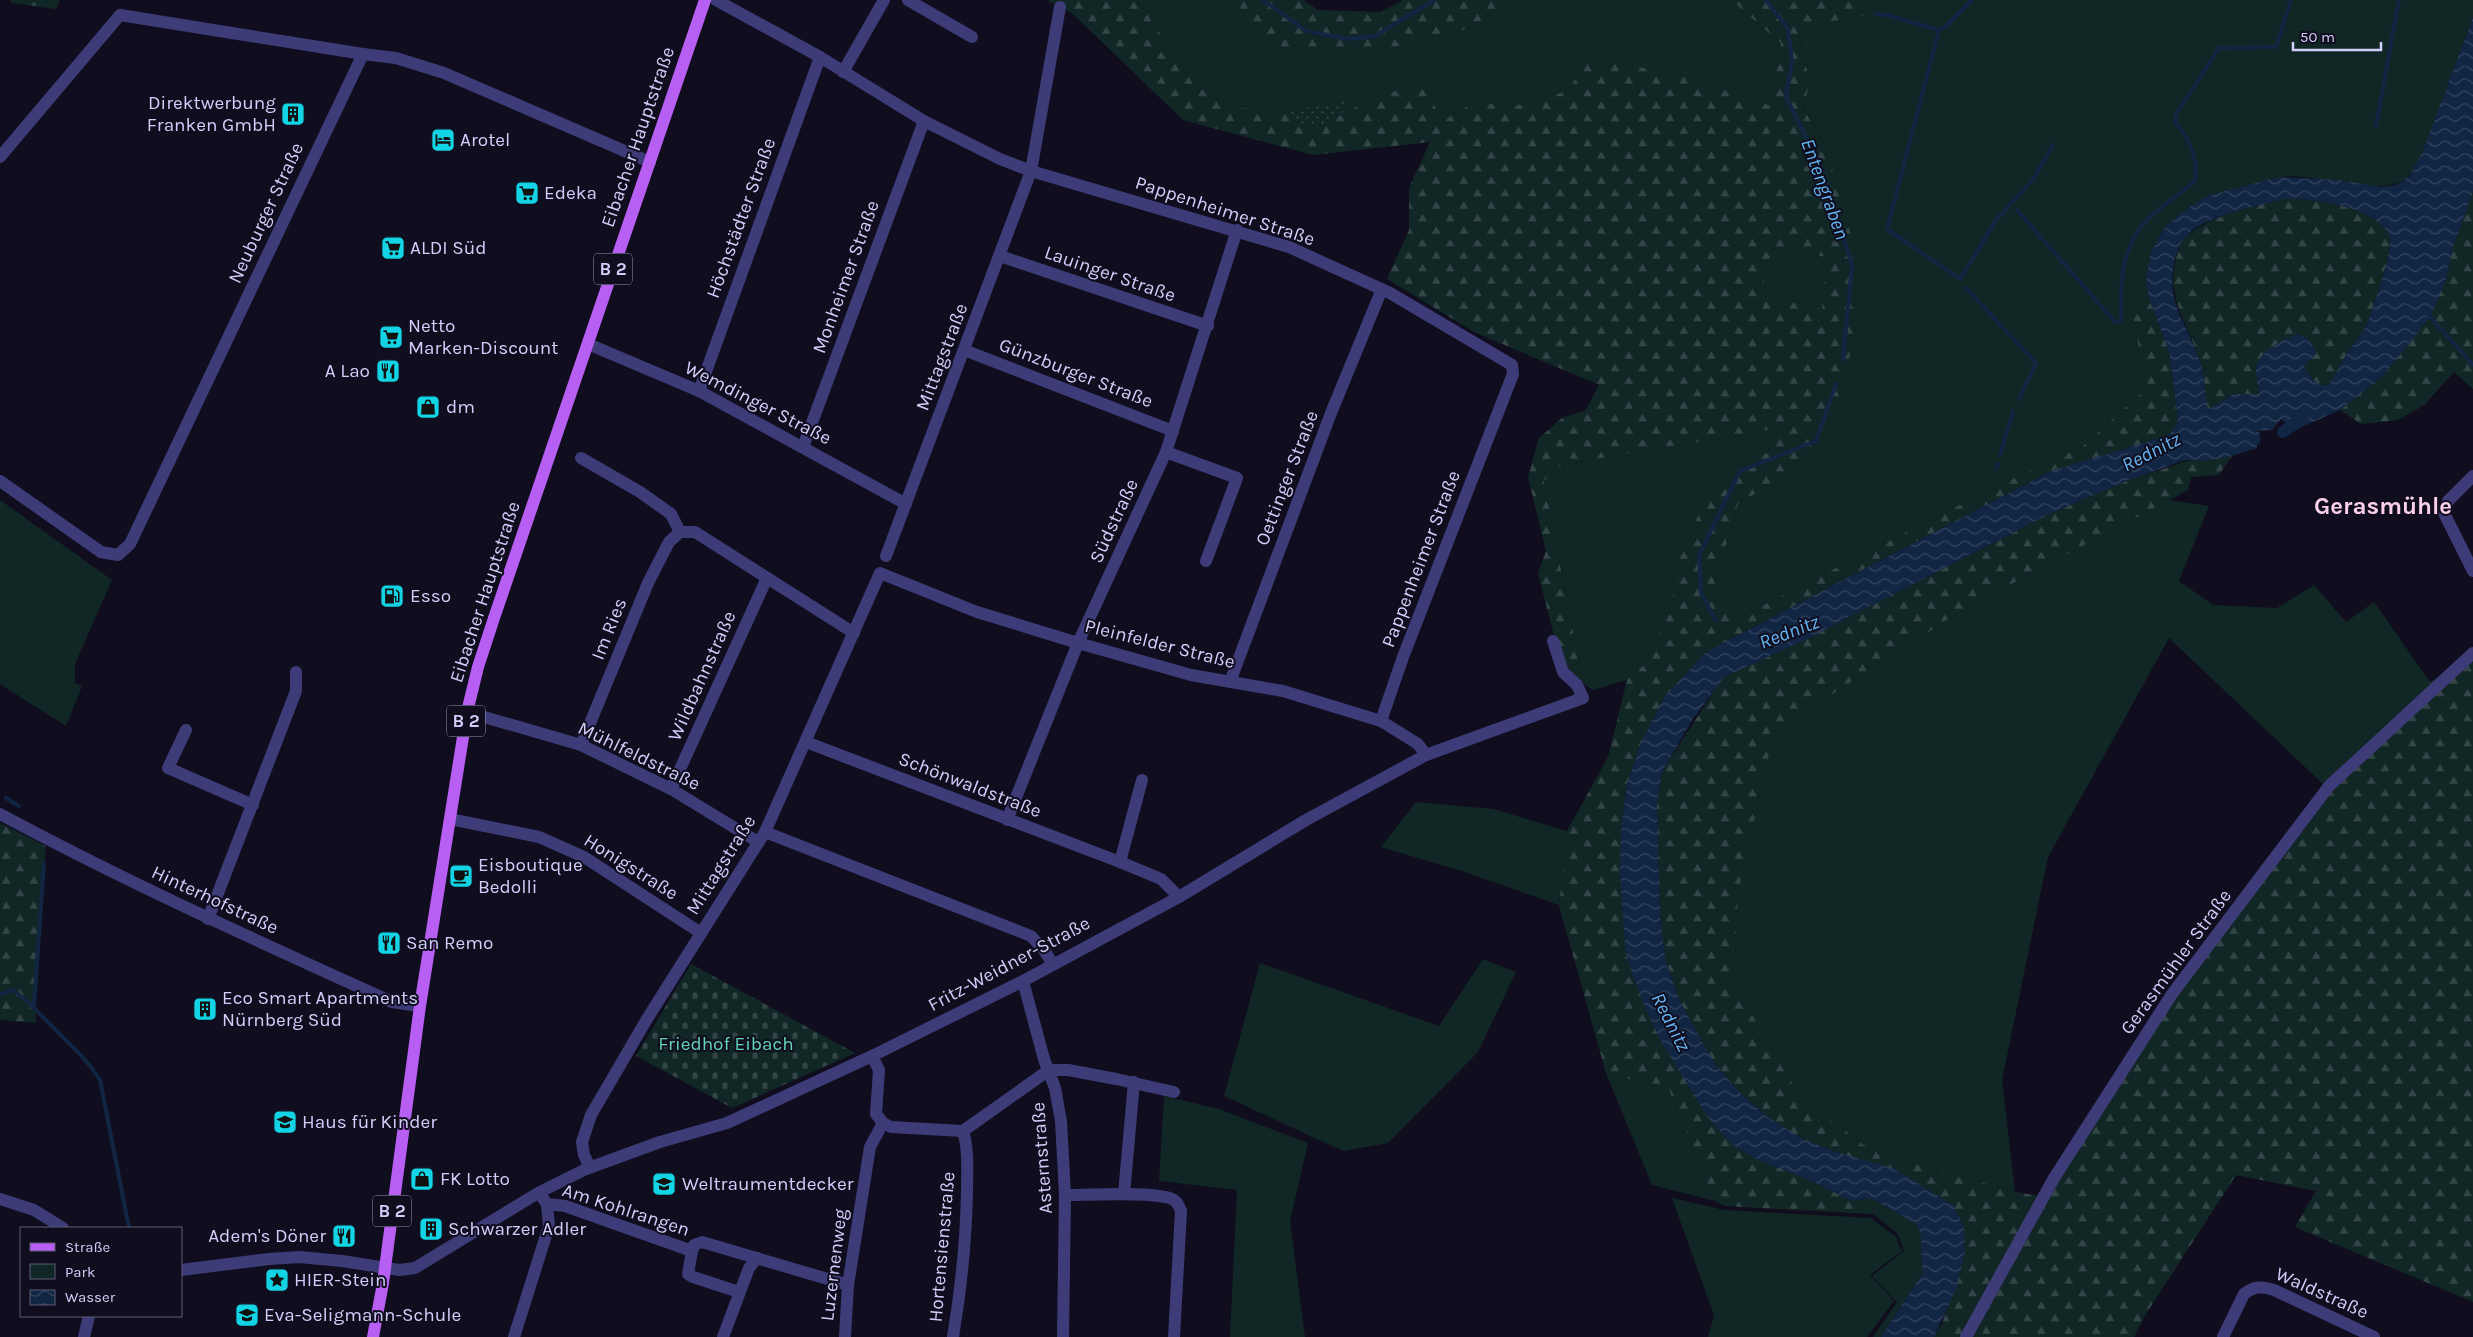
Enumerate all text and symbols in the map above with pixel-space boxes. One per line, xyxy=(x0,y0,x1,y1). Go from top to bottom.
scale bar xyxy=(2293,20,2380,52)
text: 50 m xyxy=(2300,28,2335,46)
street label: Eibacher Hauptstraße xyxy=(597,44,679,230)
place label: Direktwerbung Franken GmbH xyxy=(147,92,276,136)
building icon: Direktwerbung Franken GmbH xyxy=(280,101,306,127)
hotel icon: Arotel xyxy=(430,127,456,153)
place label: Arotel xyxy=(460,129,510,151)
street label: Höchstädter Straße xyxy=(702,135,780,301)
water label: Entengraben xyxy=(1796,135,1854,243)
street label: Neuburger Straße xyxy=(224,139,308,287)
street label: Pappenheimer Straße xyxy=(1132,172,1318,250)
supermarket icon: Edeka xyxy=(514,180,540,206)
place label: Edeka xyxy=(544,182,597,204)
street label: Monheimer Straße xyxy=(808,198,884,356)
supermarket icon: ALDI Süd xyxy=(380,235,406,261)
place label: ALDI Süd xyxy=(410,237,486,259)
street label: Lauinger Straße xyxy=(1042,241,1178,307)
road number: B 2 xyxy=(594,253,632,284)
street label: Mittagstraße xyxy=(911,300,973,414)
place label: Netto Marken-Discount xyxy=(408,315,558,359)
supermarket icon: Netto Marken-Discount xyxy=(378,324,404,350)
street label: Günzburger Straße xyxy=(996,334,1156,412)
street label: Wemdinger Straße xyxy=(681,357,835,449)
restaurant icon: A Lao xyxy=(375,358,401,384)
place label: A Lao xyxy=(325,360,370,382)
shop icon: dm xyxy=(415,394,441,420)
place label: dm xyxy=(446,396,475,418)
street label: Oettinger Straße xyxy=(1251,407,1323,549)
water label: Rednitz xyxy=(2118,427,2184,476)
street label: Pappenheimer Straße xyxy=(1377,467,1465,651)
street label: Südstraße xyxy=(1085,476,1143,566)
district label: Gerasmühle xyxy=(2314,492,2452,520)
street label: Eibacher Hauptstraße xyxy=(445,499,525,685)
fuel station icon: Esso xyxy=(379,583,405,609)
place label: Esso xyxy=(410,585,451,607)
street label: Im Ries xyxy=(587,595,631,663)
street label: Wildbahnstraße xyxy=(664,608,740,744)
water label: Rednitz xyxy=(1756,610,1823,654)
street label: Pleinfelder Straße xyxy=(1083,615,1237,673)
road number: B 2 xyxy=(447,706,485,736)
street label: Mühlfeldstraße xyxy=(574,717,704,795)
street label: Schönwaldstraße xyxy=(895,748,1045,822)
street label: Mittagstraße xyxy=(682,811,760,919)
street label: Honigstraße xyxy=(580,829,682,905)
place label: Eisboutique Bedolli xyxy=(478,854,583,898)
street label: Hinterhofstraße xyxy=(148,861,282,939)
cafe icon: Eisboutique Bedolli xyxy=(448,863,474,889)
street label: Gerasmühler Straße xyxy=(2116,885,2236,1039)
street label: Fritz-Weidner-Straße xyxy=(924,912,1094,1016)
restaurant icon: San Remo xyxy=(376,930,402,956)
place label: San Remo xyxy=(406,932,493,954)
place label: Eco Smart Apartments Nürnberg Süd xyxy=(222,987,418,1031)
water label: Rednitz xyxy=(1647,989,1696,1055)
building icon: Eco Smart Apartments Nürnberg Süd xyxy=(192,996,218,1022)
park label: Friedhof Eibach xyxy=(658,1033,794,1055)
street label: Asternstraße xyxy=(1027,1101,1057,1215)
school or university icon: Haus für Kinder xyxy=(272,1109,298,1135)
place label: Haus für Kinder xyxy=(302,1111,437,1133)
shop icon: FK Lotto xyxy=(409,1166,435,1192)
place label: FK Lotto xyxy=(440,1168,510,1190)
school or university icon: Weltraumentdecker xyxy=(651,1171,677,1197)
street label: Hortensienstraße xyxy=(924,1171,960,1323)
place label: Weltraumentdecker xyxy=(682,1173,854,1195)
street label: Am Kohlrangen xyxy=(560,1179,692,1241)
road number: B 2 xyxy=(373,1196,411,1226)
street label: Luzernenweg xyxy=(816,1207,852,1322)
building icon: Schwarzer Adler xyxy=(418,1216,444,1242)
place label: Schwarzer Adler xyxy=(448,1218,586,1240)
restaurant icon: Adem's Döner xyxy=(331,1223,357,1249)
place label: Adem's Döner xyxy=(208,1225,326,1247)
legend xyxy=(20,1227,182,1317)
text: Straße xyxy=(65,1238,110,1256)
text: Park xyxy=(65,1263,95,1281)
street label: Waldstraße xyxy=(2272,1263,2372,1323)
place icon: HIER-Stein xyxy=(264,1267,290,1293)
place label: HIER-Stein xyxy=(294,1269,386,1291)
text: Wasser xyxy=(65,1288,116,1306)
school or university icon: Eva-Seligmann-Schule xyxy=(234,1302,260,1328)
place label: Eva-Seligmann-Schule xyxy=(264,1304,461,1326)

